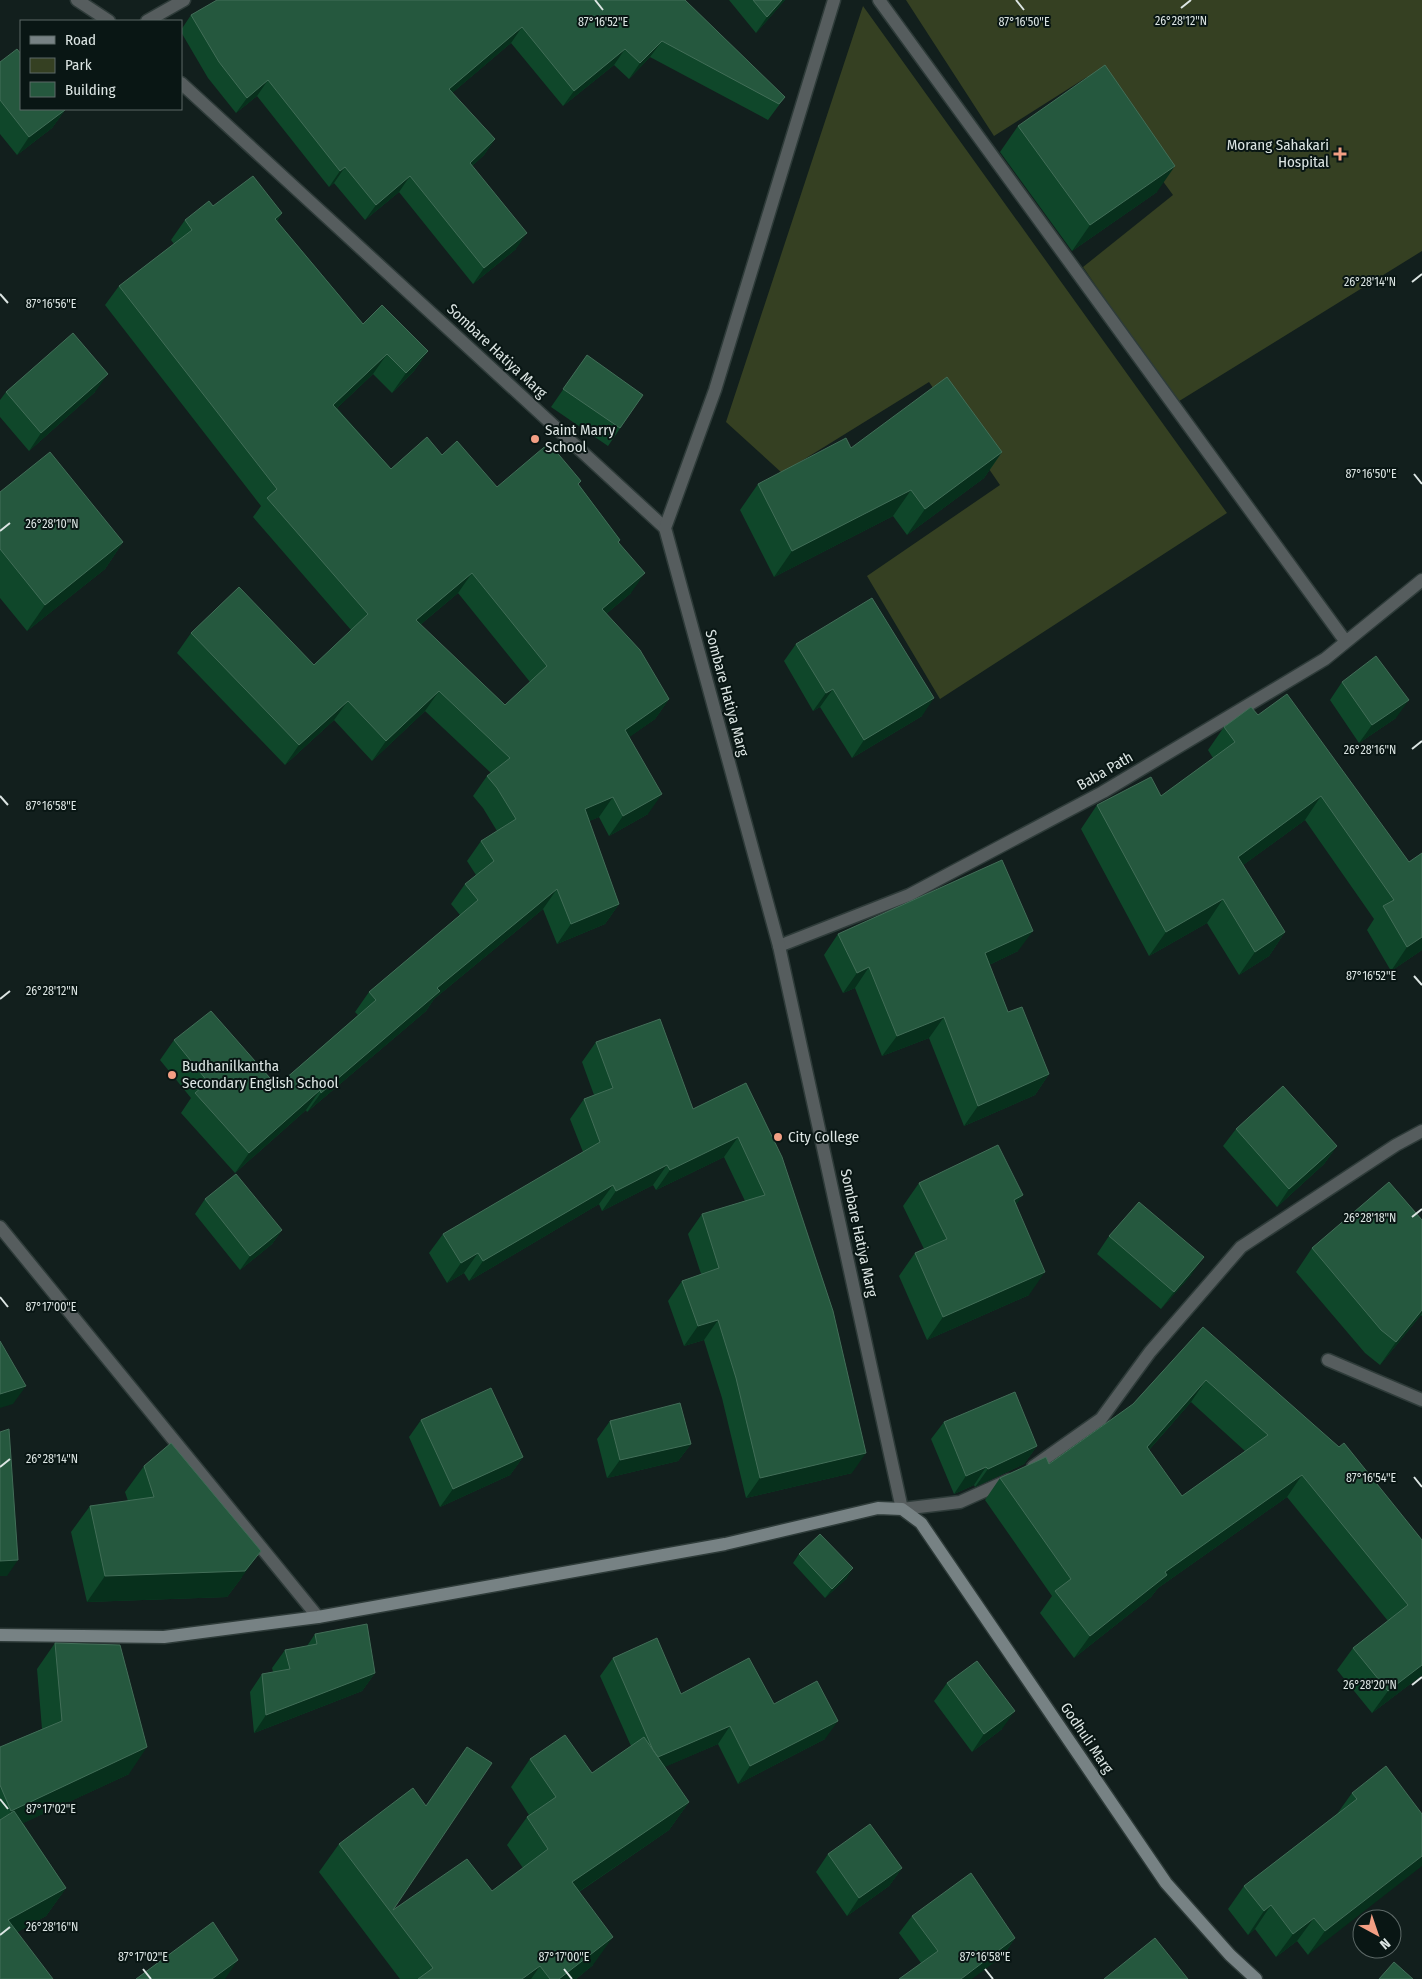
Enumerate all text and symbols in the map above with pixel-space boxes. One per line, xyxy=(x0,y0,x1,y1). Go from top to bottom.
text: 26°28'12"N xyxy=(1155,14,1207,28)
text: 87°16'52"E xyxy=(578,15,628,29)
text: 87°16'50"E xyxy=(998,15,1050,29)
legend xyxy=(20,20,182,110)
text: Road xyxy=(65,31,96,49)
text: Park xyxy=(65,56,92,74)
text: Building xyxy=(65,81,116,99)
place label: Morang Sahakari Hospital xyxy=(1227,136,1329,171)
marker: Morang Sahakari Hospital xyxy=(1333,147,1347,161)
text: 26°28'14"N xyxy=(1344,275,1396,289)
text: 87°16'56"E xyxy=(26,297,77,311)
street label: Sombare Hatiya Marg xyxy=(443,300,551,402)
place label: Saint Marry School xyxy=(545,421,615,456)
marker: Saint Marry School xyxy=(529,433,541,445)
text: 87°16'50"E xyxy=(1345,467,1397,481)
text: 26°28'10"N xyxy=(26,517,78,531)
street label: Sombare Hatiya Marg xyxy=(701,628,753,758)
text: 26°28'16"N xyxy=(1344,743,1396,757)
street label: Baba Path xyxy=(1074,748,1136,794)
text: 87°16'58"E xyxy=(26,799,77,813)
text: 87°16'52"E xyxy=(1346,969,1396,983)
text: 26°28'12"N xyxy=(26,984,78,998)
place label: Budhanilkantha Secondary English School xyxy=(182,1057,339,1092)
marker: Budhanilkantha Secondary English School xyxy=(166,1069,178,1081)
place label: City College xyxy=(788,1128,859,1146)
marker: City College xyxy=(772,1131,784,1143)
street label: Sombare Hatiya Marg xyxy=(837,1167,881,1299)
text: 26°28'18"N xyxy=(1344,1211,1396,1225)
text: 87°17'00"E xyxy=(26,1300,77,1314)
text: 26°28'14"N xyxy=(26,1452,78,1466)
text: 87°16'54"E xyxy=(1346,1471,1396,1485)
text: 26°28'20"N xyxy=(1343,1678,1397,1692)
street label: Godhuli Marg xyxy=(1057,1699,1117,1777)
text: 87°17'02"E xyxy=(26,1802,76,1816)
north arrow xyxy=(1352,1909,1402,1959)
text: 26°28'16"N xyxy=(26,1920,78,1934)
text: N xyxy=(1376,1934,1394,1953)
text: 87°17'02"E xyxy=(118,1950,168,1964)
text: 87°17'00"E xyxy=(539,1950,590,1964)
text: 87°16'58"E xyxy=(960,1950,1011,1964)

